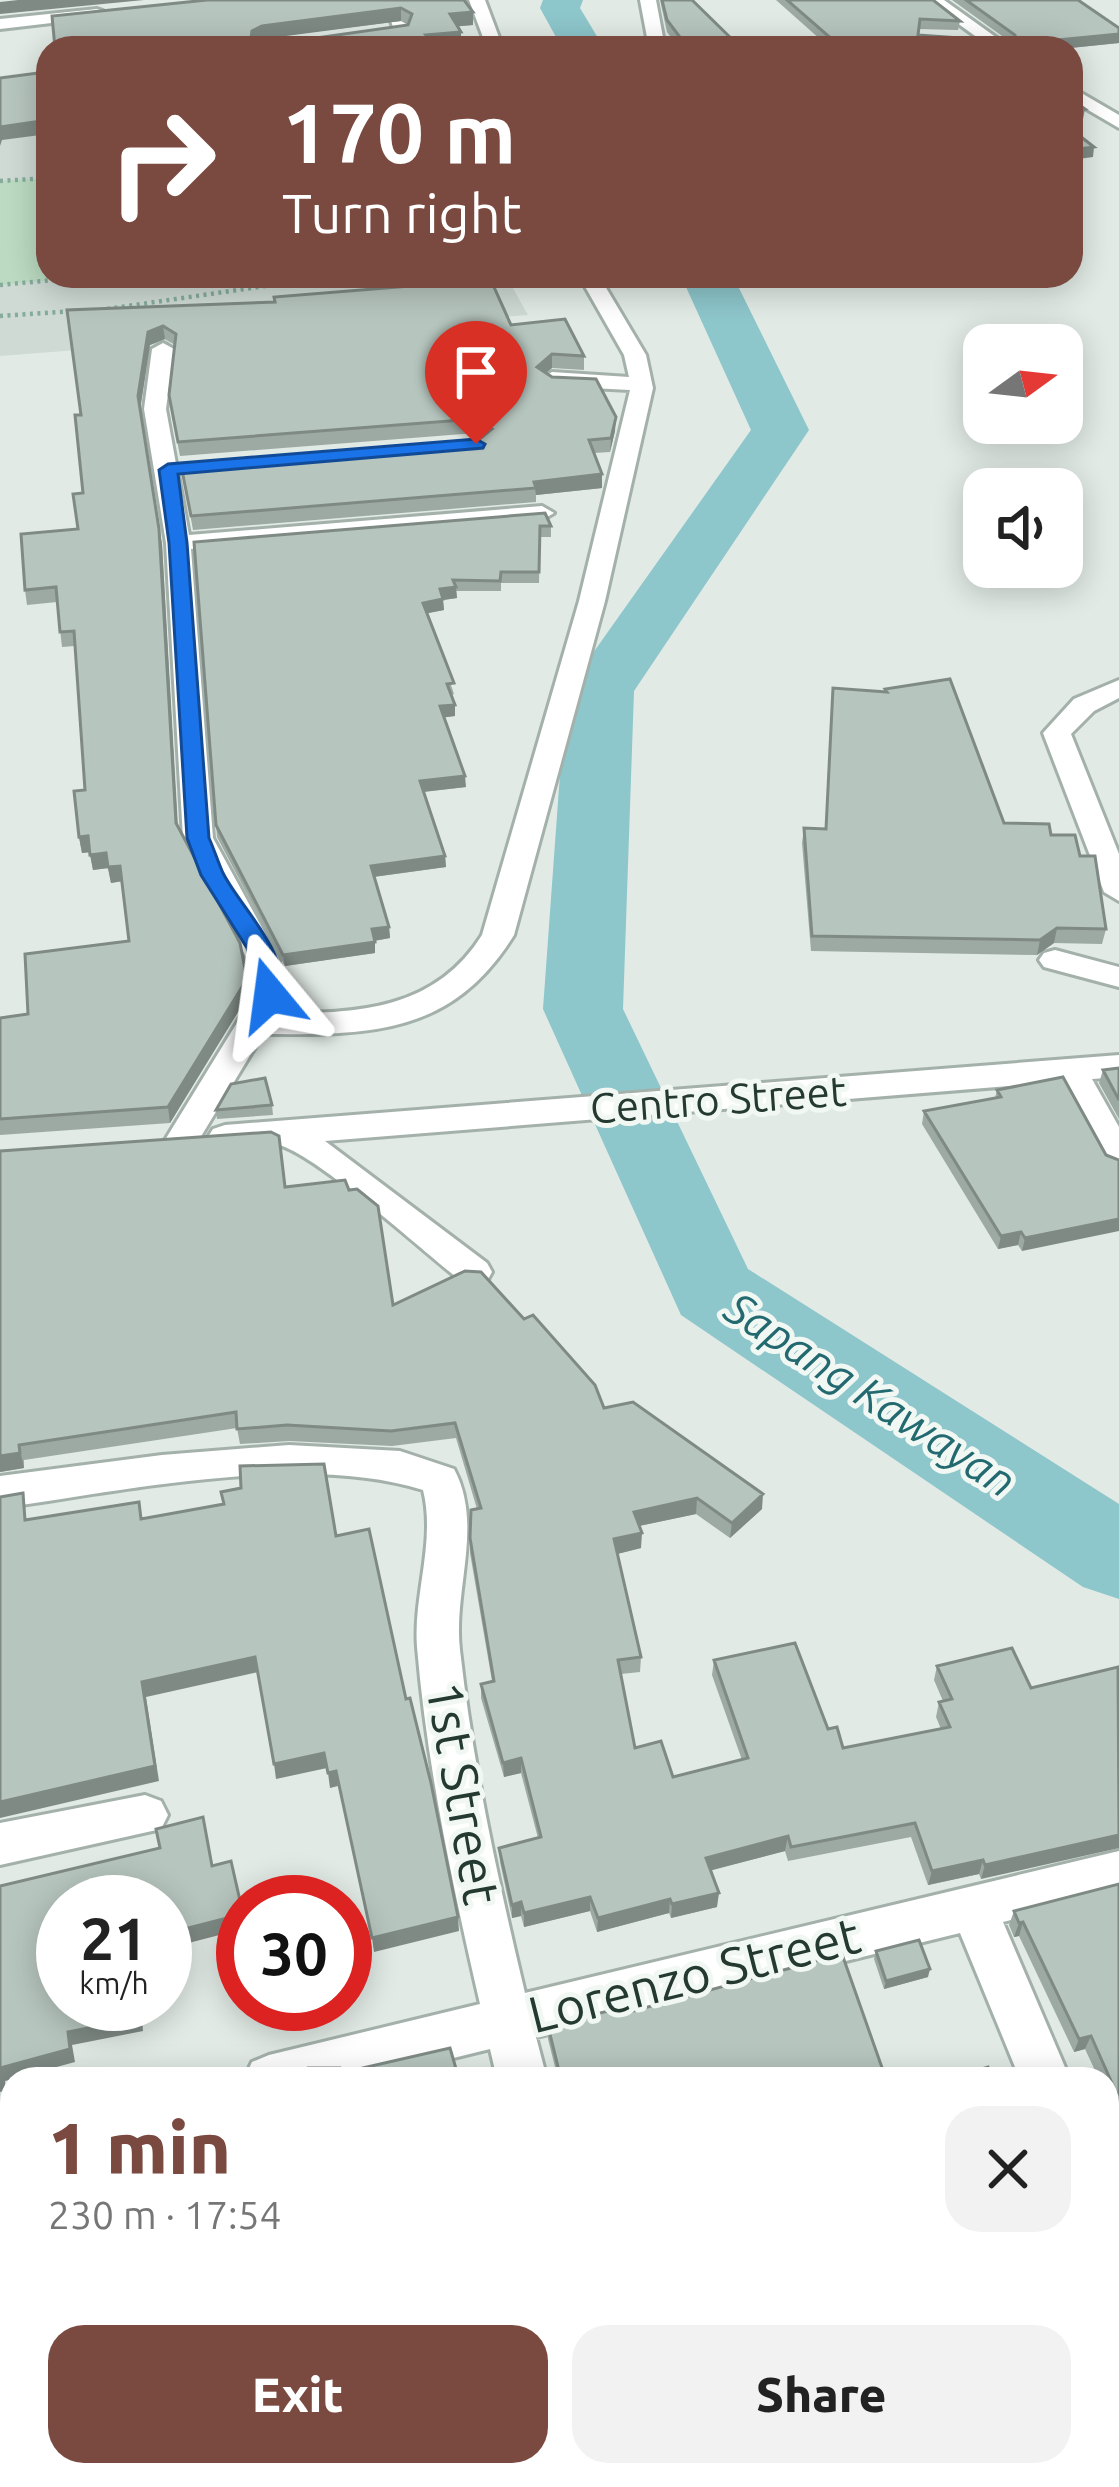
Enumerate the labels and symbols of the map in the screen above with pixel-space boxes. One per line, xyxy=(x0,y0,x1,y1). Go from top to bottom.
pin xyxy=(425,321,527,444)
north arrow xyxy=(963,324,1083,444)
position arrow xyxy=(207,932,333,1058)
street label: Centro Street xyxy=(588,1067,848,1131)
water label: Sapang Kawayan xyxy=(716,1281,1026,1507)
street label: 1st Street xyxy=(416,1677,512,1909)
speed limit sign: 30 xyxy=(216,1875,372,2031)
street label: Lorenzo Street xyxy=(522,1905,866,2043)

